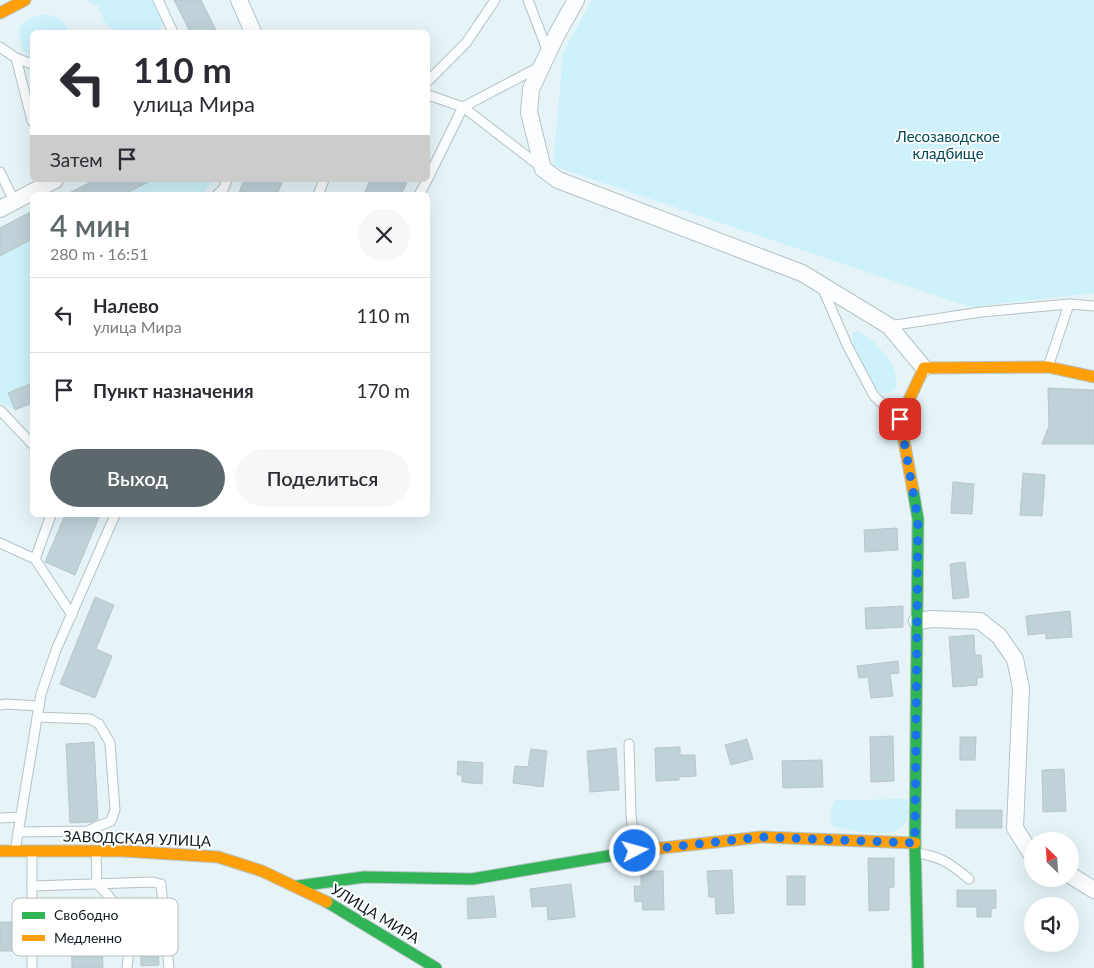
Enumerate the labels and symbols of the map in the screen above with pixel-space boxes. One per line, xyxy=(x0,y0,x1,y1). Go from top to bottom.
park label: Лесозаводское кладбище xyxy=(895,127,1000,162)
pin xyxy=(879,398,921,440)
position arrow xyxy=(608,824,660,876)
street label: ЗАВОДСКАЯ УЛИЦА xyxy=(63,826,212,850)
north arrow xyxy=(1024,832,1079,888)
street label: УЛИЦА МИРА xyxy=(328,880,424,947)
legend xyxy=(12,898,178,956)
text: Свободно xyxy=(54,906,119,923)
text: Медленно xyxy=(54,929,122,946)

